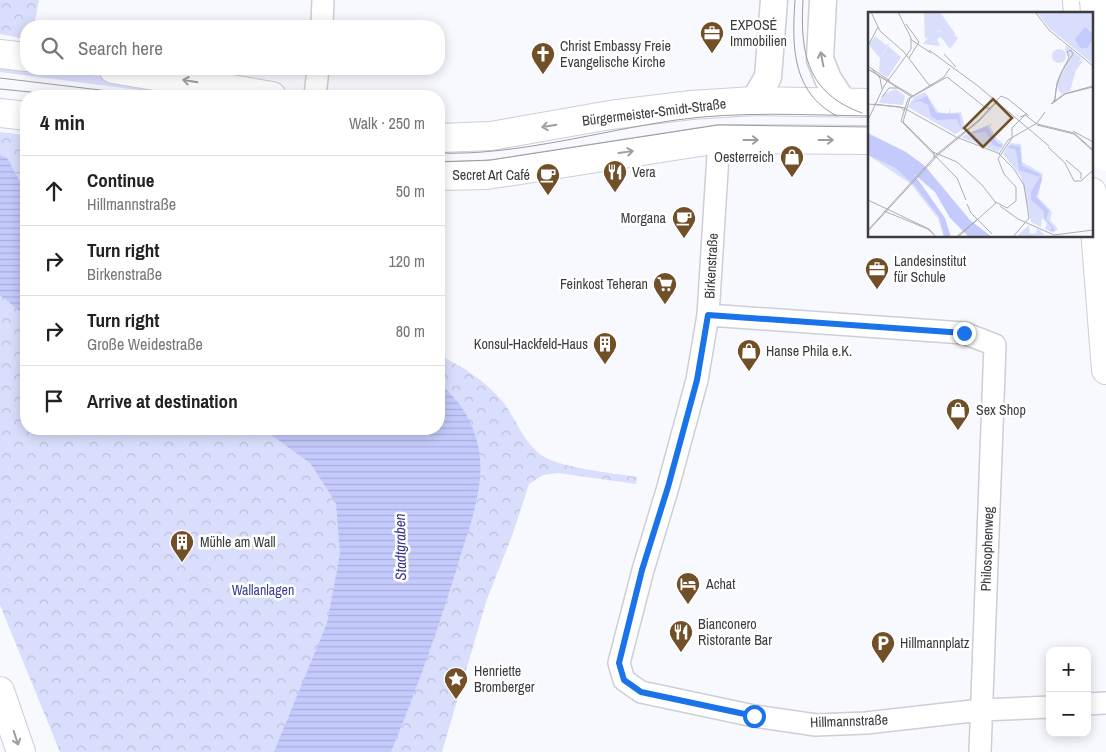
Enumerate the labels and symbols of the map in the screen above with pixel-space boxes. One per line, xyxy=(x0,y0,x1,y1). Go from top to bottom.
inset map xyxy=(868,12,1094,238)
place label: EXPOSÉ Immobilien xyxy=(730,16,787,50)
office icon: EXPOSÉ Immobilien xyxy=(699,20,725,54)
place label: Christ Embassy Freie Evangelische Kirche xyxy=(560,37,671,71)
church icon: Christ Embassy Freie Evangelische Kirche xyxy=(530,41,556,75)
one-way arrow xyxy=(816,52,826,68)
one-way arrow xyxy=(182,76,198,86)
street label: Bürgermeister-Smidt-Straße xyxy=(581,94,727,130)
one-way arrow xyxy=(542,122,558,132)
one-way arrow xyxy=(742,135,758,145)
one-way arrow xyxy=(818,135,834,145)
shop icon: Oesterreich xyxy=(779,144,805,178)
one-way arrow xyxy=(617,147,633,157)
place label: Oesterreich xyxy=(714,148,774,166)
restaurant icon: Vera xyxy=(602,159,628,193)
cafe icon: Secret Art Café xyxy=(535,162,561,196)
place label: Vera xyxy=(632,163,656,181)
place label: Secret Art Café xyxy=(452,166,530,184)
cafe icon: Morgana xyxy=(671,205,697,239)
place label: Morgana xyxy=(621,209,667,227)
street label: Birkenstraße xyxy=(700,233,722,299)
place label: Landesinstitut für Schule xyxy=(894,252,966,286)
office icon: Landesinstitut für Schule xyxy=(864,256,890,290)
supermarket icon: Feinkost Teheran xyxy=(652,271,678,305)
place label: Feinkost Teheran xyxy=(560,275,648,293)
route end xyxy=(953,322,976,345)
building icon: Konsul-Hackfeld-Haus xyxy=(592,331,618,365)
place label: Konsul-Hackfeld-Haus xyxy=(474,335,588,353)
shop icon: Hanse Phila e.K. xyxy=(736,338,762,372)
place label: Hanse Phila e.K. xyxy=(766,342,852,360)
shop icon: Sex Shop xyxy=(945,397,971,431)
place label: Sex Shop xyxy=(976,401,1026,419)
street label: Philosophenweg xyxy=(977,506,997,592)
water label: Stadtgraben xyxy=(389,513,411,581)
building icon: Mühle am Wall xyxy=(169,529,195,563)
place label: Mühle am Wall xyxy=(200,533,276,551)
hotel icon: Achat xyxy=(675,571,701,605)
place label: Achat xyxy=(705,575,735,593)
park label: Wallanlagen xyxy=(232,581,294,599)
place label: Bianconero Ristorante Bar xyxy=(698,615,772,649)
restaurant icon: Bianconero Ristorante Bar xyxy=(668,619,694,653)
parking icon: Hillmannplatz xyxy=(870,630,896,664)
place label: Hillmannplatz xyxy=(900,634,970,652)
place label: Henriette Bromberger xyxy=(474,662,535,696)
place icon: Henriette Bromberger xyxy=(443,666,469,700)
route start xyxy=(743,705,766,728)
street label: Hillmannstraße xyxy=(810,711,888,731)
one-way arrow xyxy=(11,730,21,746)

